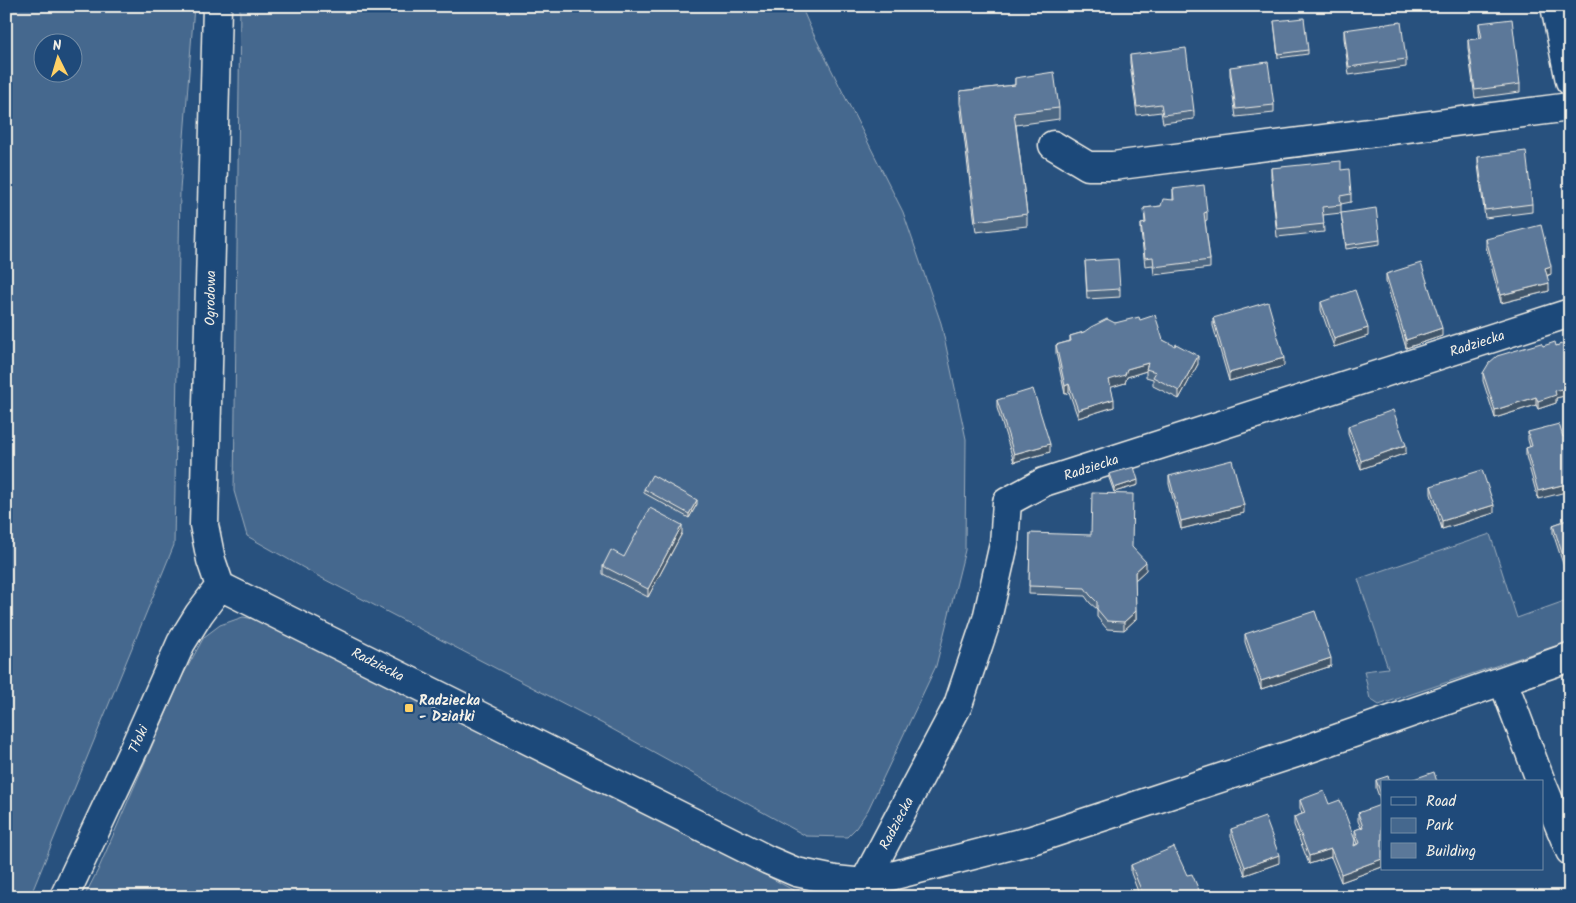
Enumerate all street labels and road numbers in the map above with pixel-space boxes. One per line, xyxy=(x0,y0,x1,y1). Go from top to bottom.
street label: Ogrodowa xyxy=(200,270,222,326)
street label: Radziecka xyxy=(1447,325,1508,363)
street label: Radziecka xyxy=(1061,449,1122,487)
street label: Radziecka xyxy=(347,642,408,688)
street label: Tłoki xyxy=(123,721,155,757)
street label: Radziecka xyxy=(874,793,920,854)

